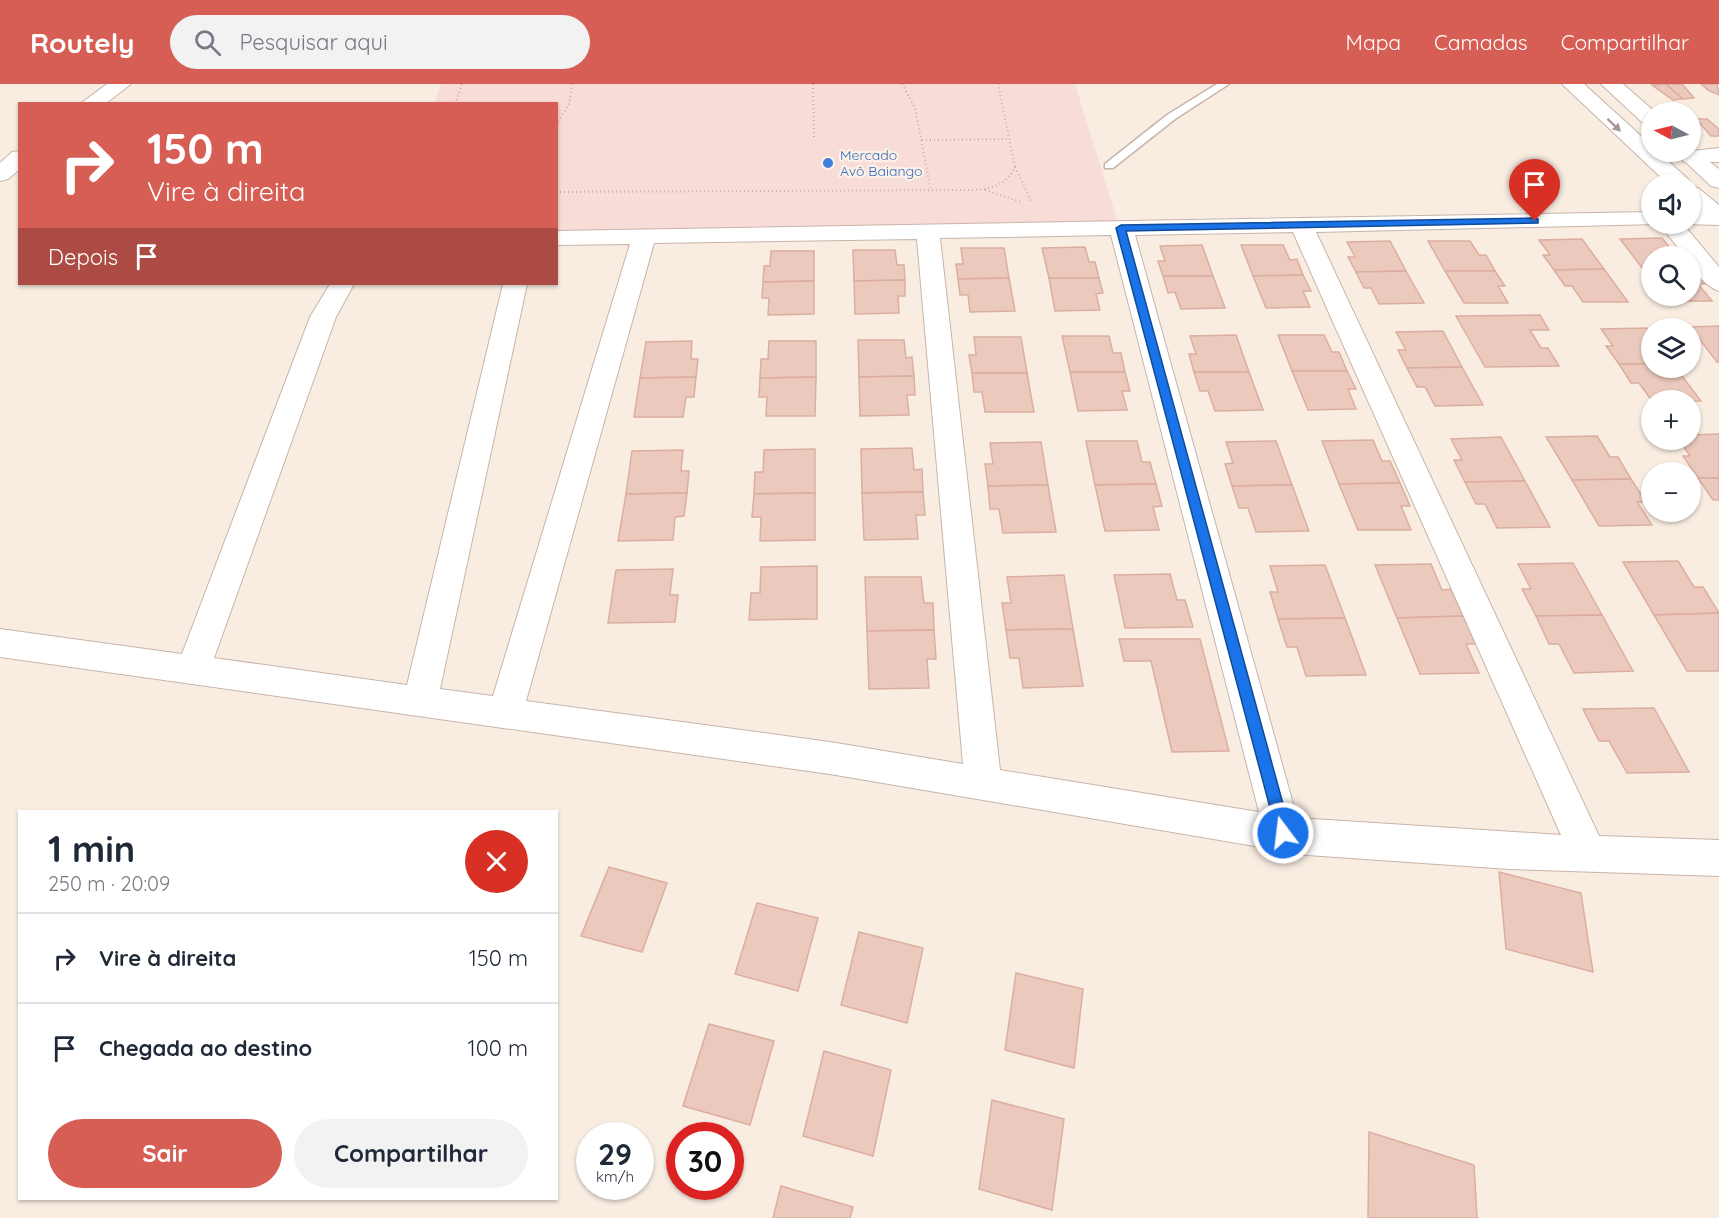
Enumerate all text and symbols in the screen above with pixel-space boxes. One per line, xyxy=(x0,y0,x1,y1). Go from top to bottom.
search box xyxy=(170,15,590,69)
text: Routely xyxy=(30,25,134,60)
icon: search xyxy=(191,26,224,59)
text: Pesquisar aqui xyxy=(239,28,388,56)
text: Mapa xyxy=(1346,29,1401,55)
text: Camadas xyxy=(1434,29,1528,55)
text: Compartilhar xyxy=(1561,29,1689,55)
north arrow xyxy=(1641,102,1701,162)
map controls xyxy=(1641,102,1701,522)
one-way arrow xyxy=(1606,118,1621,131)
text: 150 m xyxy=(147,122,264,175)
icon: right xyxy=(48,126,126,204)
place label: Mercado Avô Baiango xyxy=(840,146,922,180)
marker: Mercado Avô Baiango xyxy=(821,156,835,170)
pin xyxy=(1509,159,1560,221)
icon: arrive xyxy=(1518,168,1551,201)
text: Vire à direita xyxy=(147,174,305,208)
button: sound xyxy=(1641,174,1701,234)
icon: arrive xyxy=(130,240,163,273)
text: Depois xyxy=(48,243,118,271)
button: search xyxy=(1641,246,1701,306)
button: layers xyxy=(1641,318,1701,378)
button: + xyxy=(1641,390,1701,450)
button: − xyxy=(1641,462,1701,522)
position arrow xyxy=(1251,801,1315,865)
text: 1 min xyxy=(48,826,135,871)
button: close xyxy=(465,830,528,893)
text: 250 m · 20:09 xyxy=(48,871,170,896)
icon: right xyxy=(48,942,81,975)
text: Vire à direita xyxy=(99,944,236,972)
text: 150 m xyxy=(469,944,528,972)
icon: arrive xyxy=(48,1032,81,1065)
text: Chegada ao destino xyxy=(99,1034,312,1062)
text: 100 m xyxy=(468,1034,528,1062)
button: Sair xyxy=(48,1119,282,1188)
button: Compartilhar xyxy=(294,1119,528,1188)
speed limit sign: 30 xyxy=(666,1122,744,1200)
text: 29 xyxy=(598,1135,632,1173)
text: km/h xyxy=(596,1167,634,1186)

